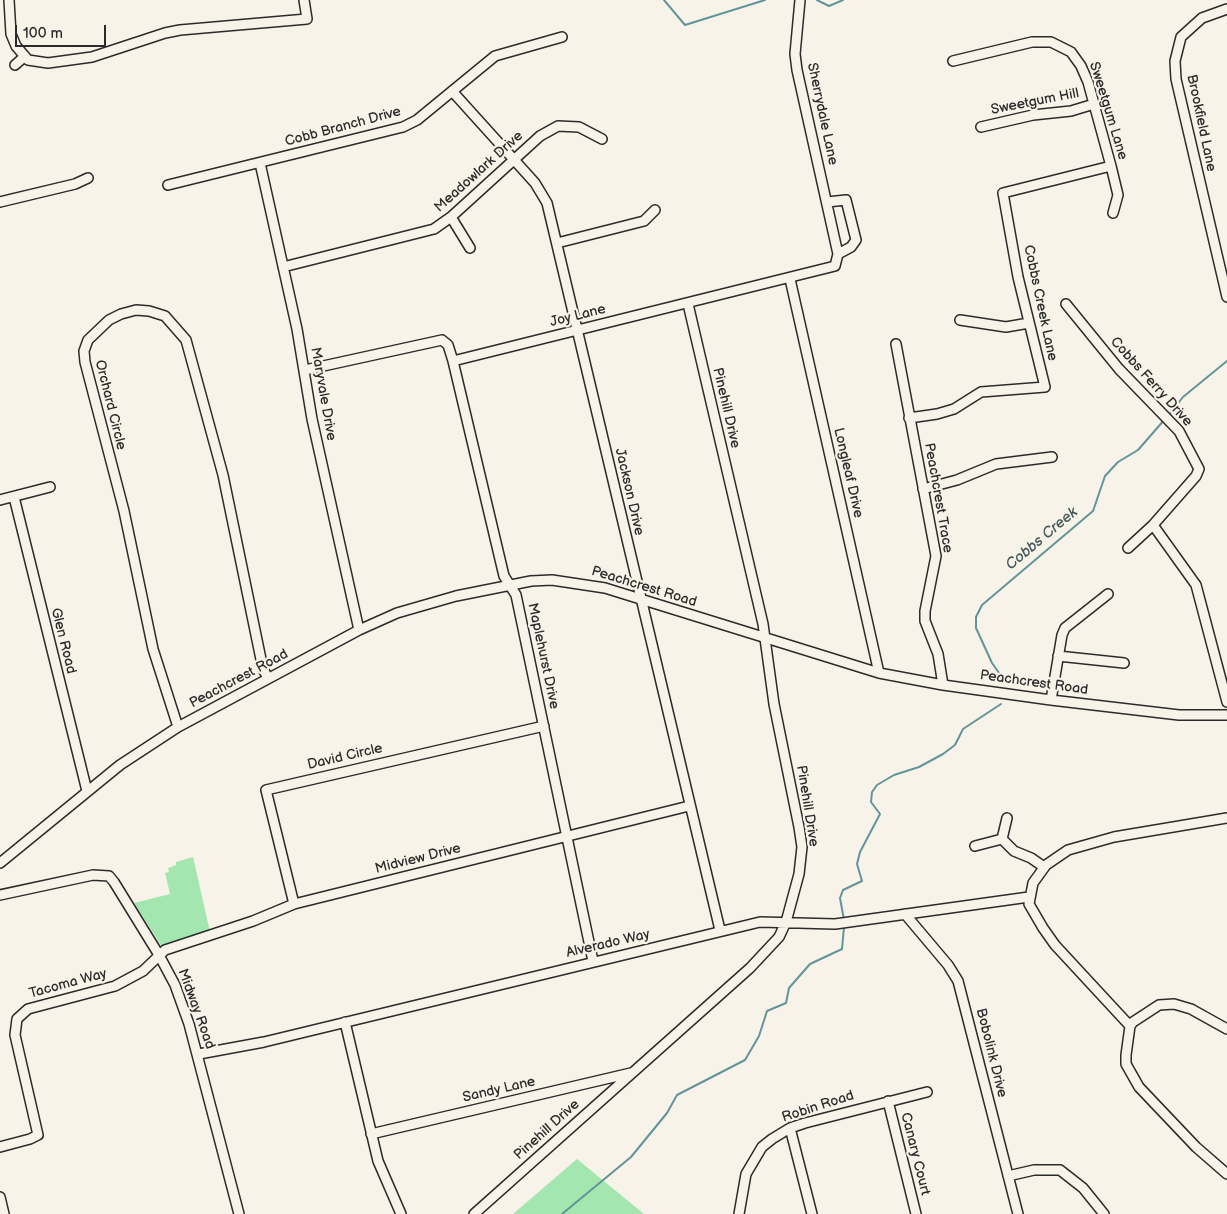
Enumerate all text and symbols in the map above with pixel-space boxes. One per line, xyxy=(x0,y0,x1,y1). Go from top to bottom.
scale bar xyxy=(18,15,109,47)
text: 100 m xyxy=(23,24,63,43)
street label: Sweetgum Lane xyxy=(1085,60,1131,162)
street label: Sherrydale Lane xyxy=(803,61,841,167)
street label: Brookfield Lane xyxy=(1183,73,1219,173)
street label: Sweetgum Hill xyxy=(990,85,1080,119)
street label: Cobb Branch Drive xyxy=(283,103,403,151)
street label: Meadowlark Drive xyxy=(431,128,527,216)
street label: Cobbs Creek Lane xyxy=(1020,243,1060,363)
street label: Joy Lane xyxy=(548,301,608,331)
street label: Cobbs Ferry Drive xyxy=(1106,334,1196,430)
street label: Maryvale Drive xyxy=(307,346,339,442)
street label: Orchard Circle xyxy=(91,358,129,452)
street label: Pinehill Drive xyxy=(709,366,743,450)
street label: Longleaf Drive xyxy=(829,426,867,520)
street label: Peachcrest Trace xyxy=(920,442,956,554)
street label: Jackson Drive xyxy=(611,447,647,537)
water label: Cobbs Creek xyxy=(1002,504,1082,574)
street label: Peachcrest Road xyxy=(589,563,699,611)
street label: Maplehurst Drive xyxy=(524,601,562,711)
street label: Glen Road xyxy=(47,606,79,676)
street label: Peachcrest Road xyxy=(187,646,291,712)
street label: Peachcrest Road xyxy=(979,667,1089,699)
street label: David Circle xyxy=(306,740,384,774)
street label: Pinehill Drive xyxy=(792,764,822,848)
street label: Midview Drive xyxy=(373,840,463,878)
street label: Alverado Way xyxy=(565,926,651,962)
street label: Tacoma Way xyxy=(27,966,109,1002)
street label: Midway Road xyxy=(174,967,218,1051)
street label: Bobolink Drive xyxy=(972,1007,1010,1099)
street label: Sandy Lane xyxy=(461,1073,537,1107)
street label: Robin Road xyxy=(780,1087,856,1127)
street label: Pinehill Drive xyxy=(511,1096,583,1164)
street label: Canary Court xyxy=(897,1111,933,1197)

